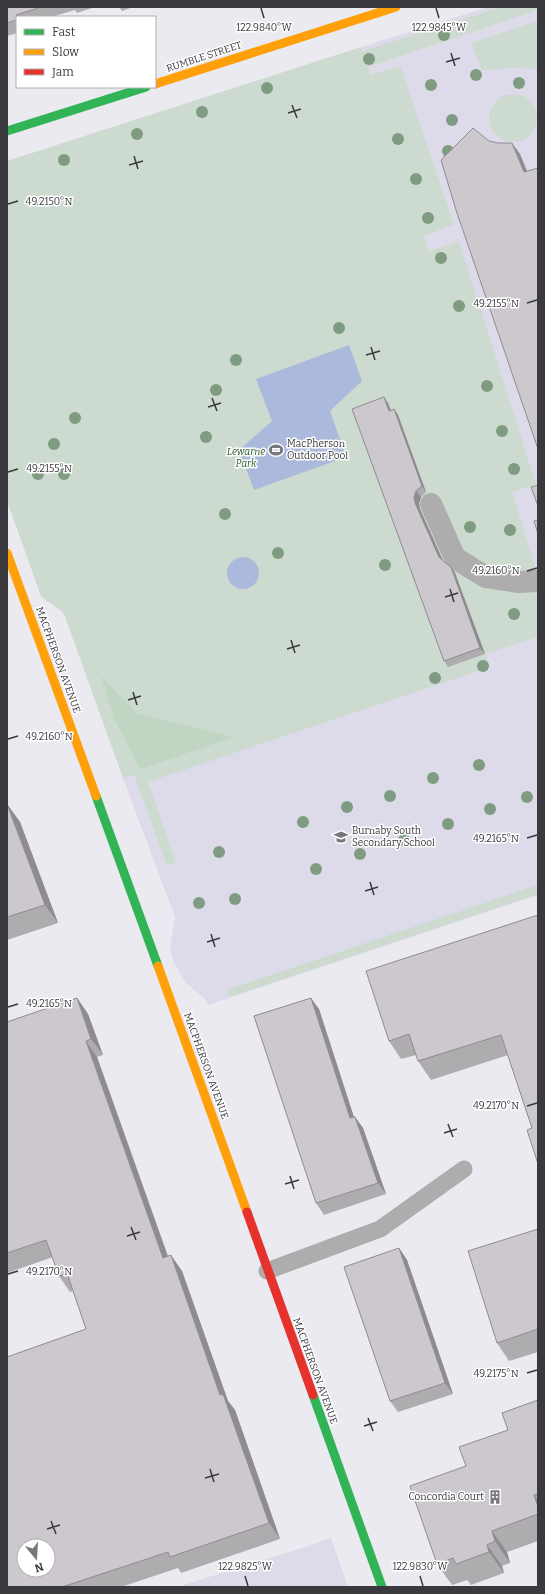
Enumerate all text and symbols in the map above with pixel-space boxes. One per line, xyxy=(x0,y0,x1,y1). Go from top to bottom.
legend xyxy=(16,16,156,88)
text: 122.9840°W xyxy=(236,22,292,34)
text: 122.9845°W xyxy=(412,22,467,34)
text: Fast xyxy=(52,25,76,39)
street label: RUMBLE STREET xyxy=(165,39,243,75)
text: Slow xyxy=(52,45,79,59)
text: Jam xyxy=(51,65,74,79)
text: 49.2150°N xyxy=(26,196,72,208)
text: 49.2155°N xyxy=(473,298,519,310)
place label: MacPherson Outdoor Pool xyxy=(287,438,348,462)
sports icon: MacPherson Outdoor Pool xyxy=(268,442,284,458)
park label: Lewarne Park xyxy=(227,446,265,470)
text: 49.2155°N xyxy=(26,463,72,475)
text: 49.2160°N xyxy=(472,565,520,577)
street label: MACPHERSON AVENUE xyxy=(33,605,83,715)
text: 49.2160°N xyxy=(25,731,73,743)
place label: Burnaby South Secondary School xyxy=(352,825,435,849)
school or university icon: Burnaby South Secondary School xyxy=(333,829,349,845)
text: 49.2165°N xyxy=(473,833,519,845)
text: 49.2165°N xyxy=(26,998,72,1010)
street label: MACPHERSON AVENUE xyxy=(181,1011,231,1121)
text: 49.2170°N xyxy=(473,1100,519,1112)
text: 49.2170°N xyxy=(26,1266,72,1278)
street label: MACPHERSON AVENUE xyxy=(290,1316,340,1426)
text: 49.2175°N xyxy=(473,1368,519,1380)
building icon: Concordia Court xyxy=(487,1489,503,1505)
place label: Concordia Court xyxy=(408,1491,484,1503)
north arrow xyxy=(16,1538,56,1578)
text: N xyxy=(32,1560,45,1575)
text: 122.9825°W xyxy=(218,1561,273,1573)
text: 122.9830°W xyxy=(392,1561,448,1573)

